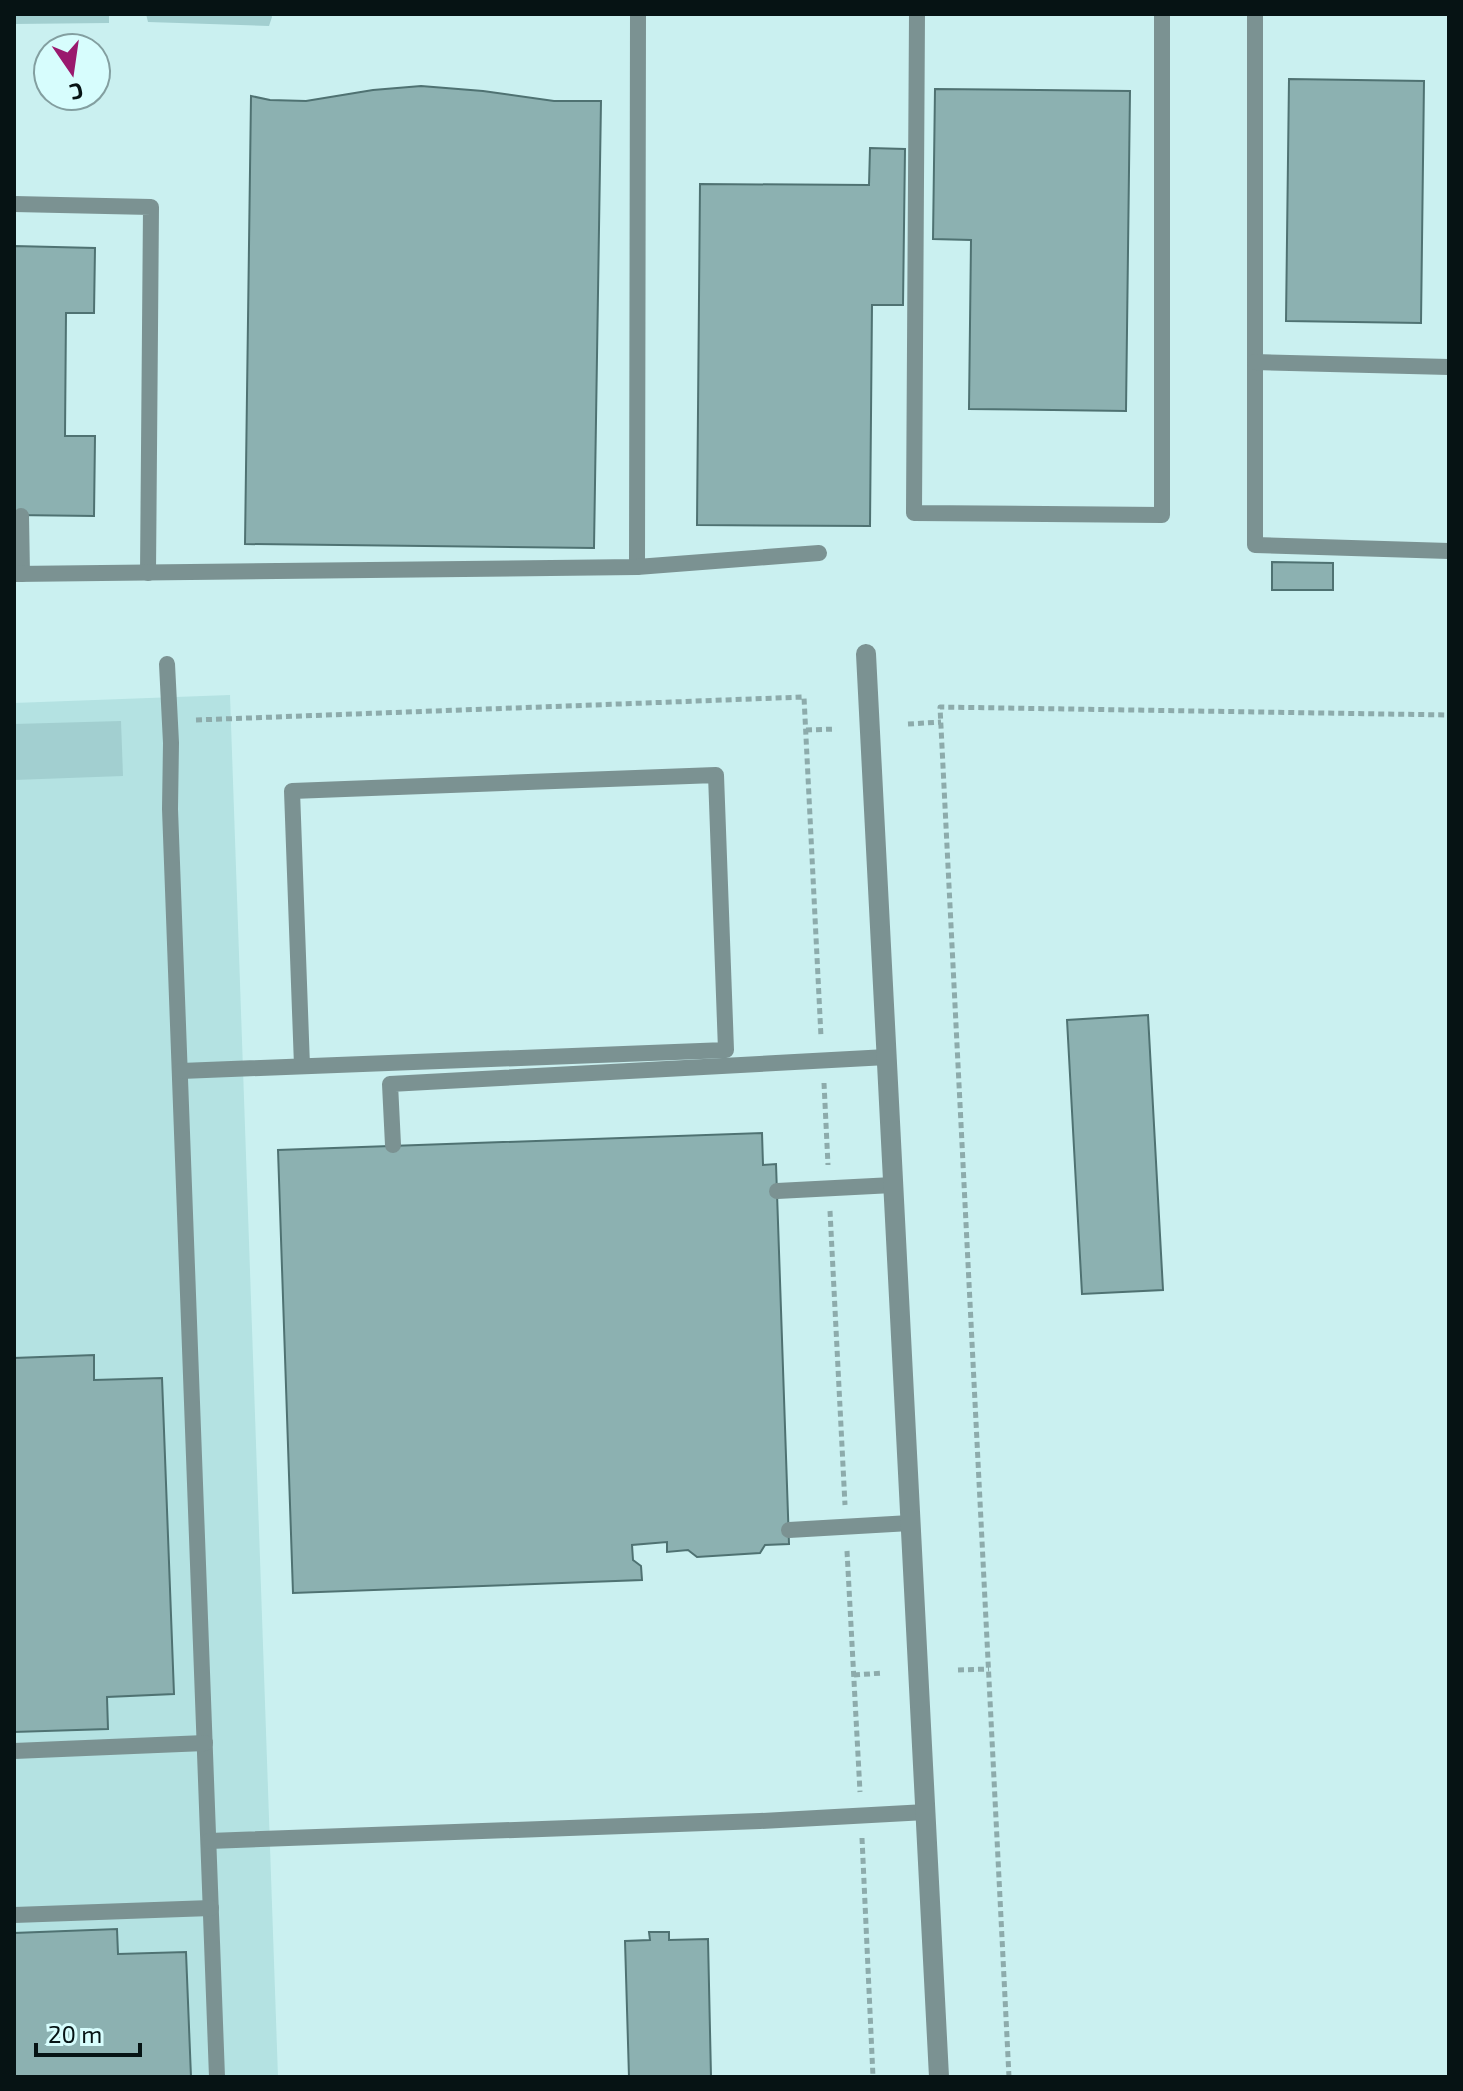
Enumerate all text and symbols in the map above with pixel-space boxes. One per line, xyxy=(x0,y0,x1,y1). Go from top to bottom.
north arrow xyxy=(32,32,112,112)
text: С xyxy=(67,78,86,107)
scale bar xyxy=(36,2007,140,2057)
text: 20 m xyxy=(48,2019,102,2048)

